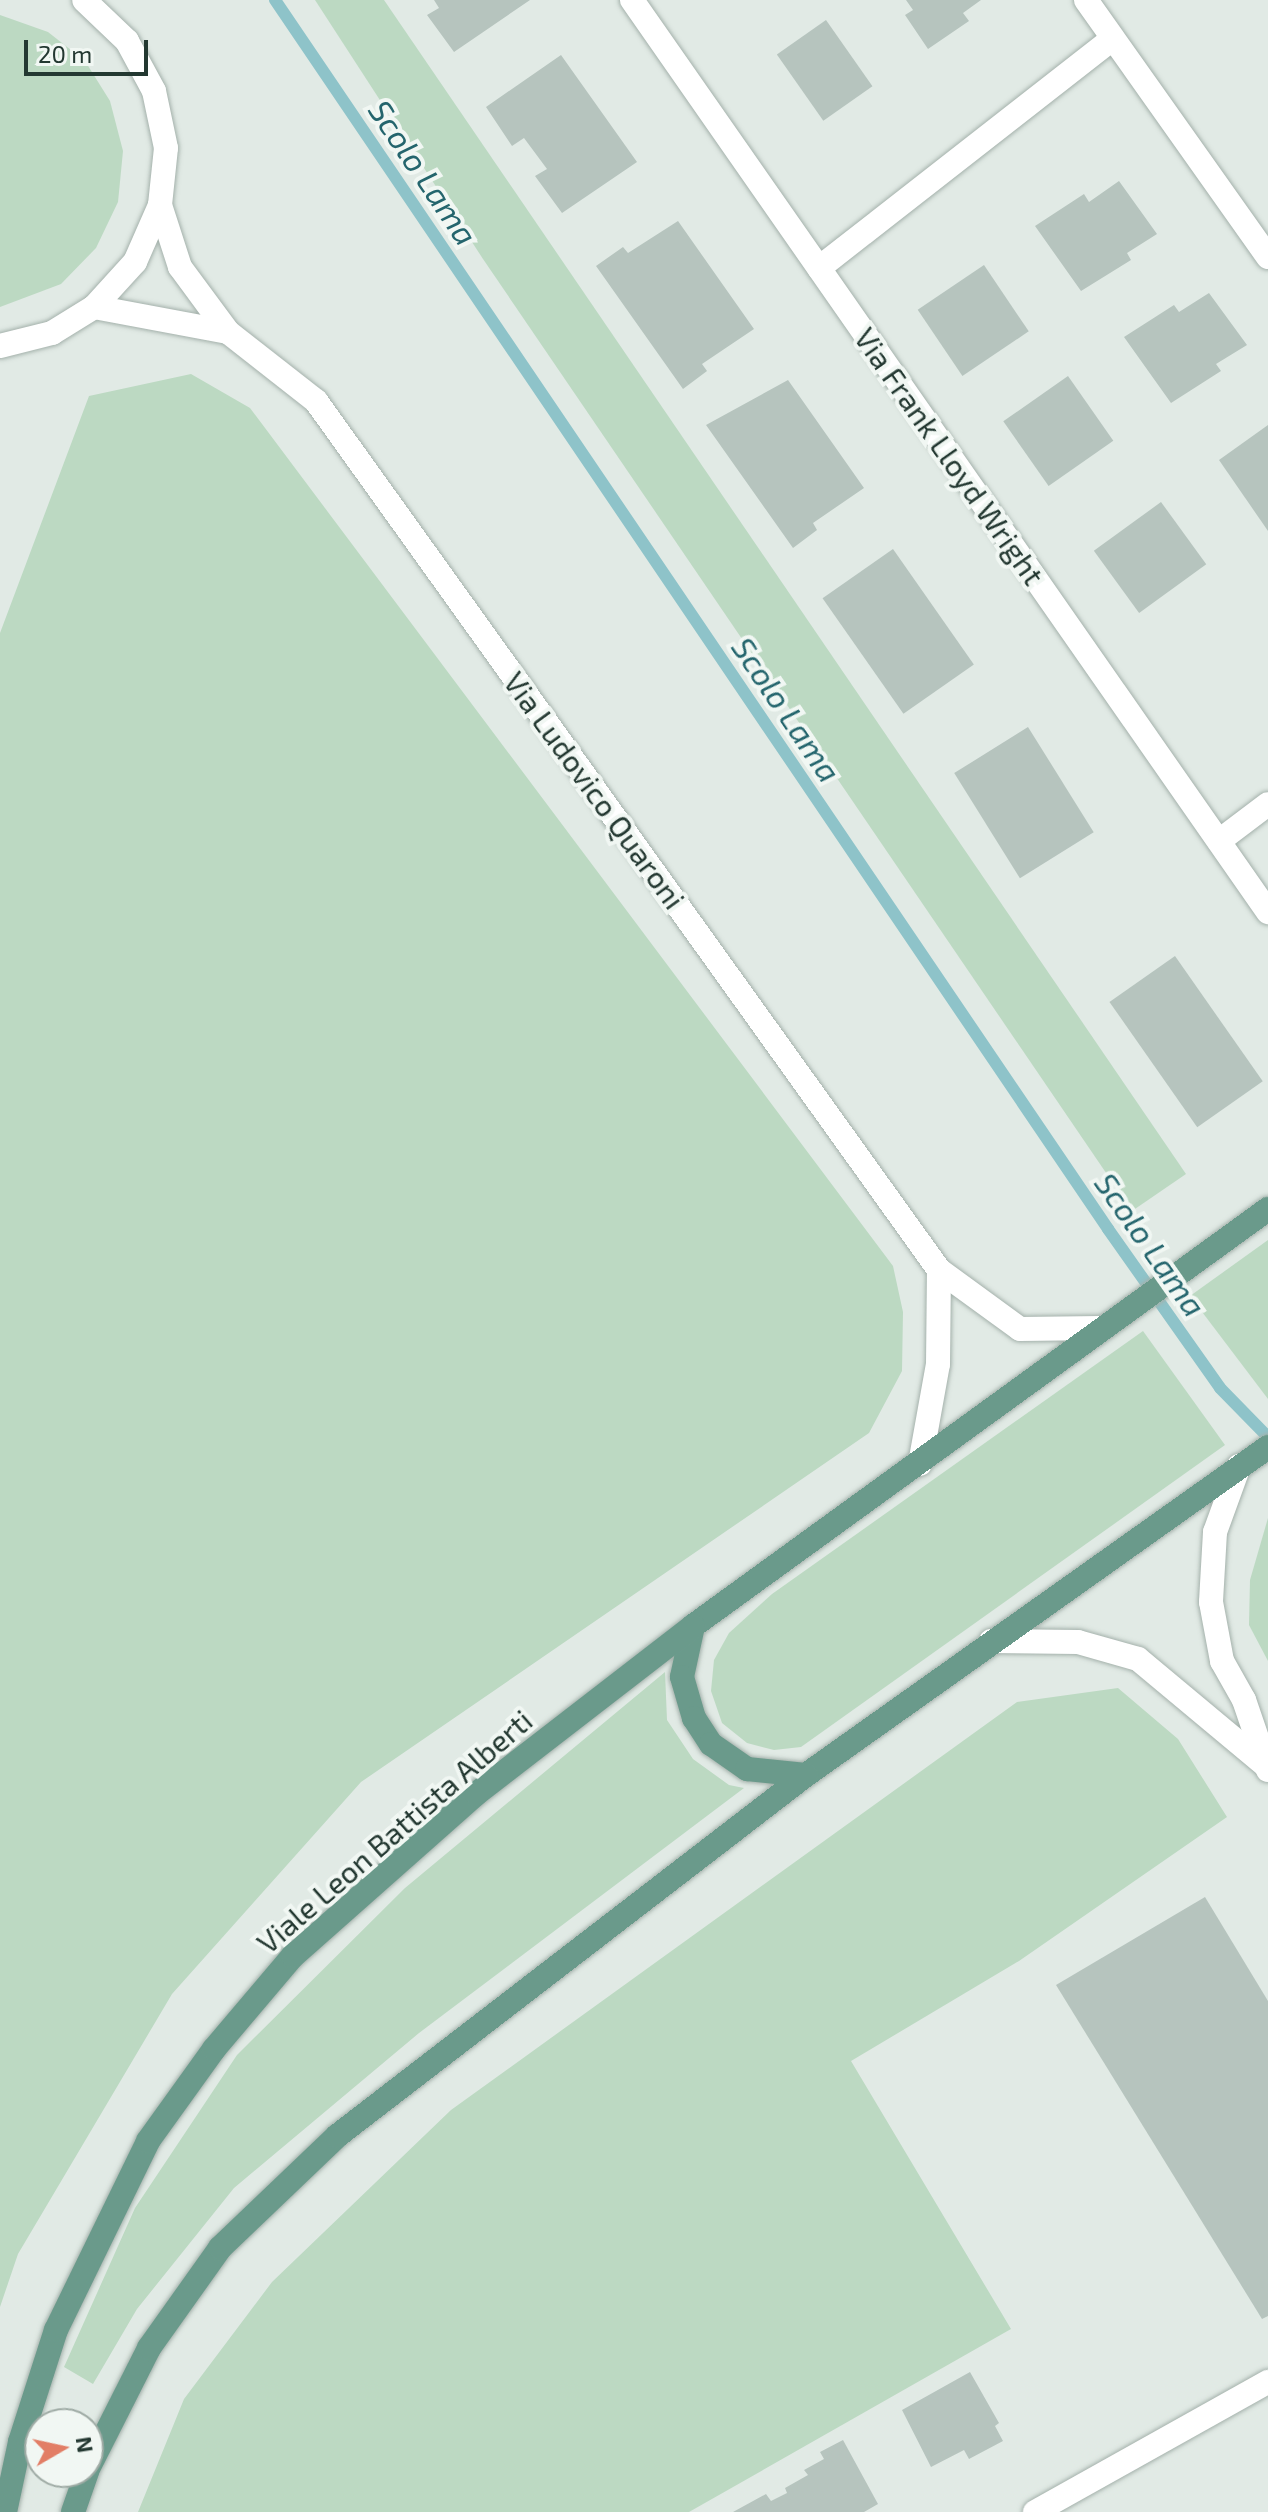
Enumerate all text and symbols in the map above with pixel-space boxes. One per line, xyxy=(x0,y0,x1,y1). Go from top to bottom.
scale bar xyxy=(28,24,152,74)
text: 20 m xyxy=(38,39,92,68)
water label: Scolo Lama xyxy=(362,92,486,252)
street label: Via Frank Lloyd Wright xyxy=(847,320,1053,592)
water label: Scolo Lama xyxy=(725,629,849,789)
street label: Via Ludovico Quaroni xyxy=(497,664,693,916)
water label: Scolo Lama xyxy=(1088,1165,1214,1323)
street label: Viale Leon Battista Alberti xyxy=(249,1701,539,1961)
north arrow xyxy=(24,2408,104,2488)
text: N xyxy=(72,2435,100,2454)

